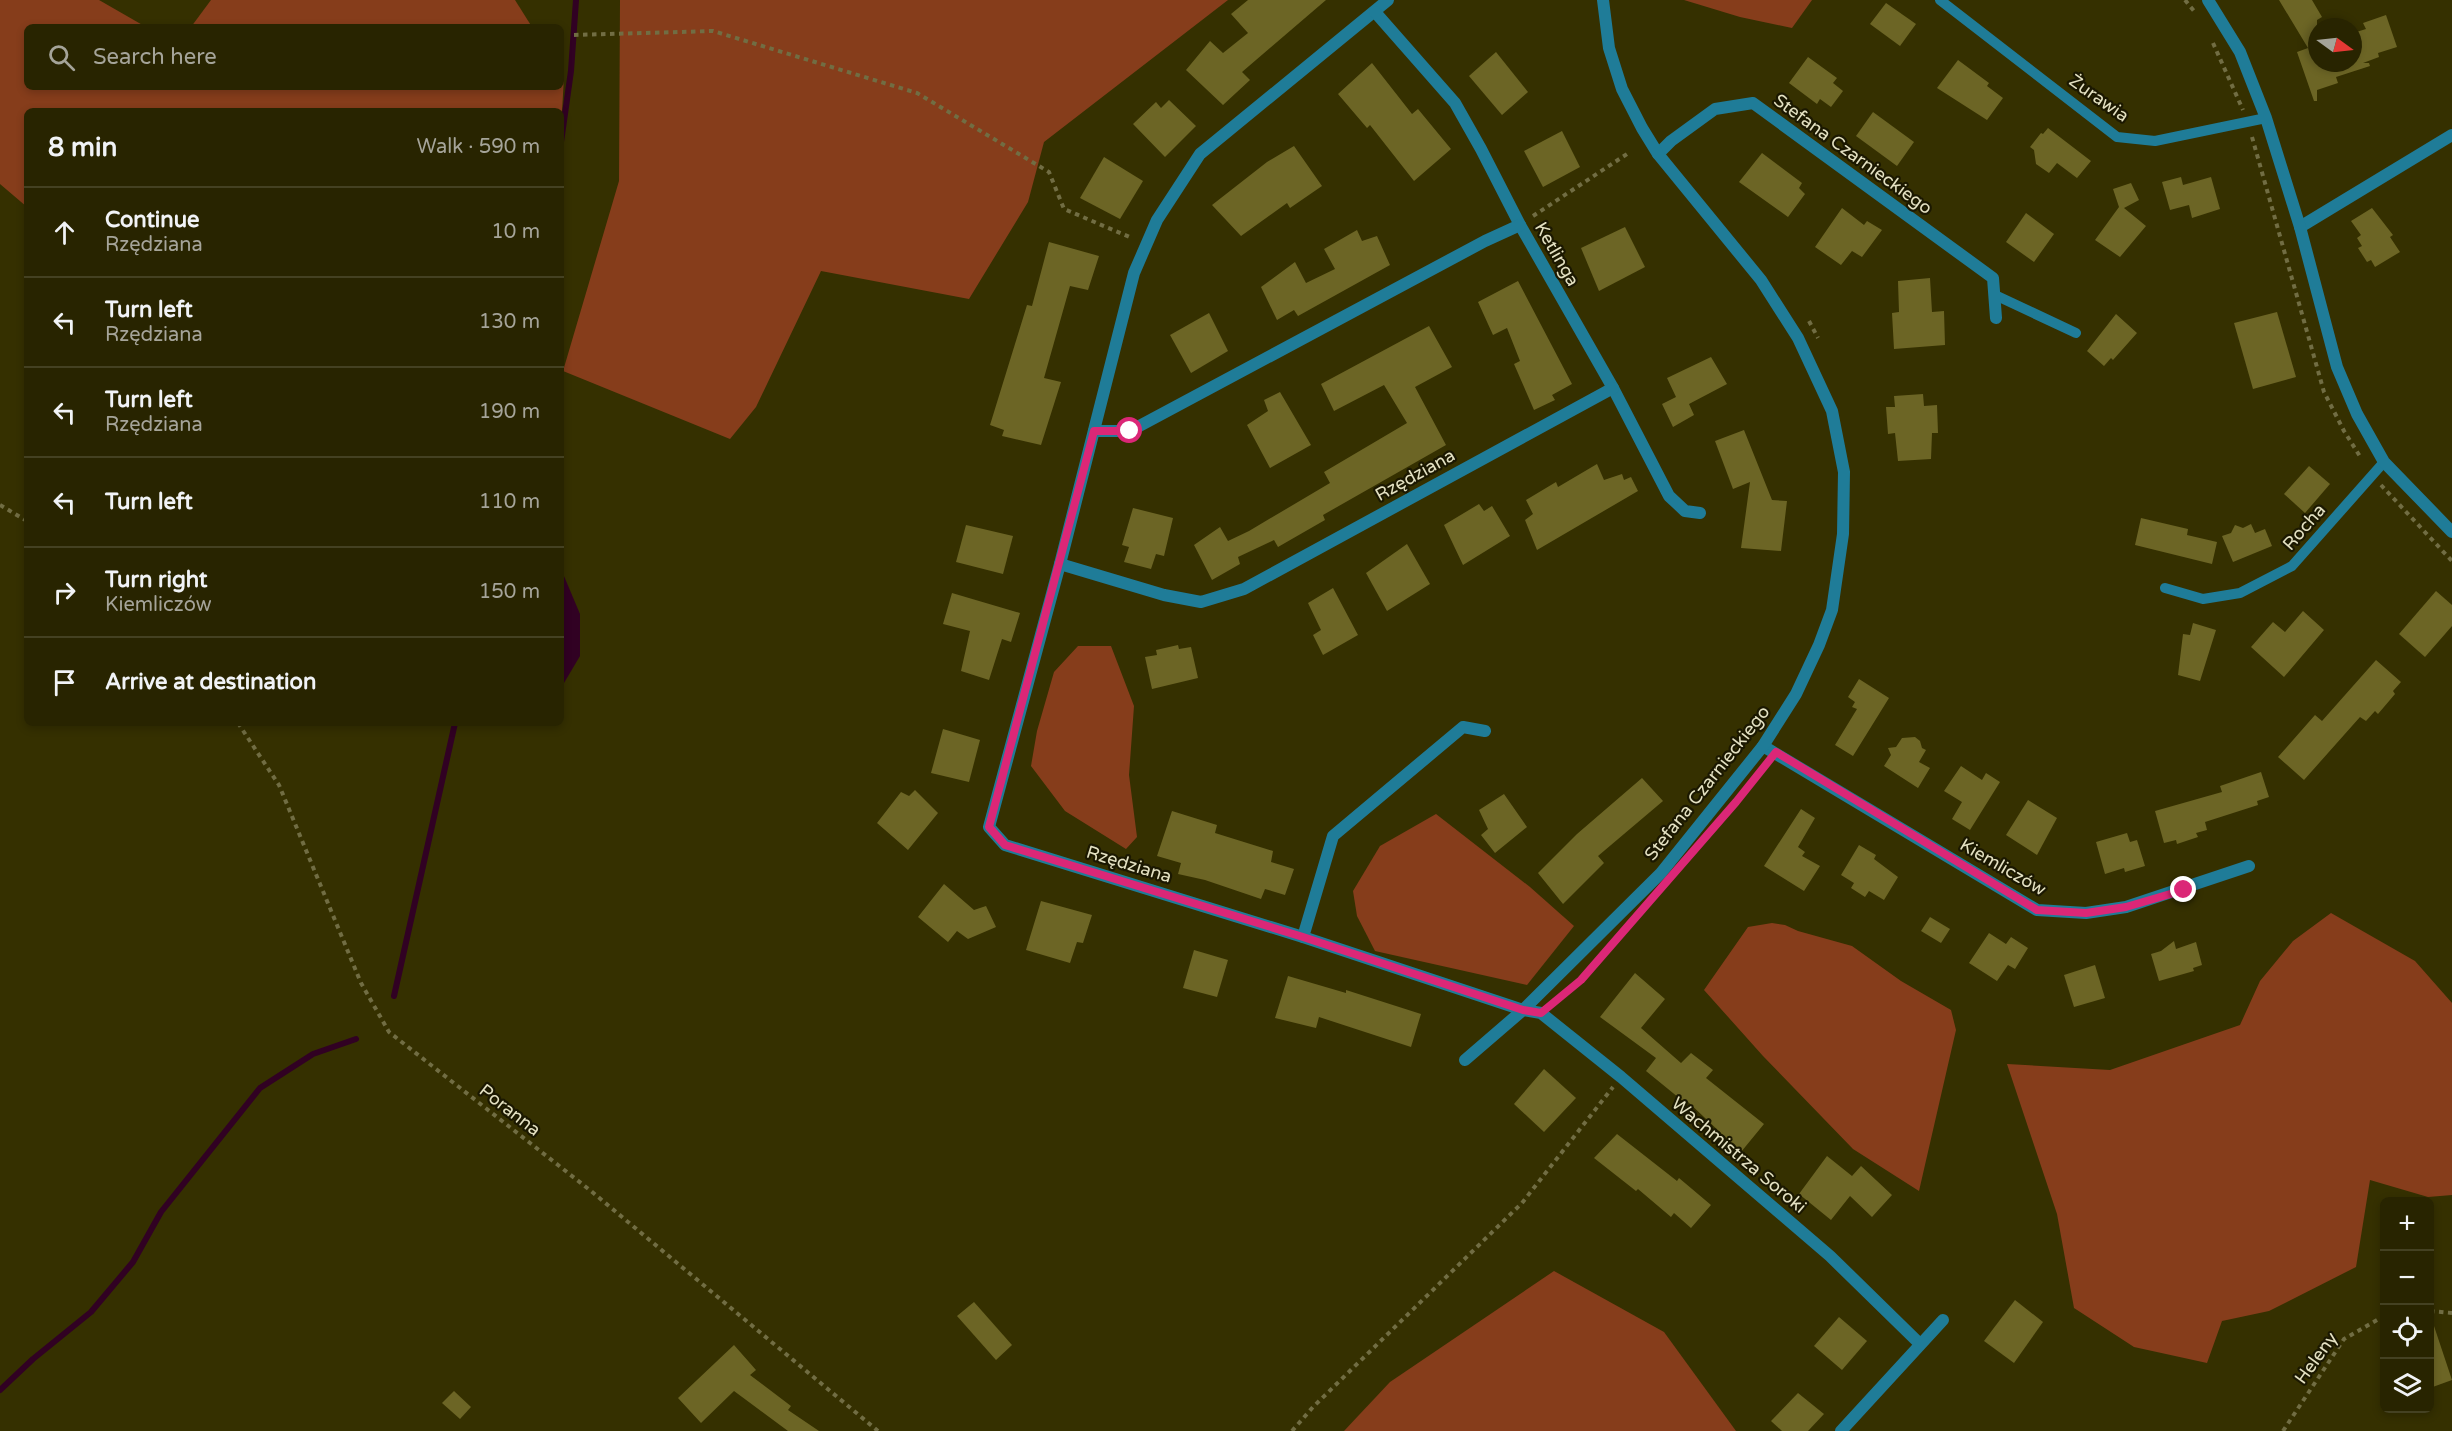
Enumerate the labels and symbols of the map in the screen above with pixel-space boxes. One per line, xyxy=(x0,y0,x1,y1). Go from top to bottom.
north arrow xyxy=(2308,18,2362,72)
street label: Żurawia xyxy=(2065,69,2133,127)
street label: Stefana Czarnieckiego xyxy=(1769,89,1937,219)
street label: Ketlinga xyxy=(1530,218,1584,290)
route start xyxy=(1116,417,1142,443)
street label: Rzędziana xyxy=(1371,444,1459,506)
street label: Rocha xyxy=(2278,499,2330,555)
street label: Stefana Czarnieckiego xyxy=(1640,701,1774,865)
street label: Kiemliczów xyxy=(1956,834,2050,900)
street label: Rzędziana xyxy=(1084,841,1174,887)
route end xyxy=(2170,876,2196,902)
street label: Poranna xyxy=(475,1079,545,1141)
street label: Wachmistrza Soroki xyxy=(1667,1092,1811,1218)
street label: Heleny xyxy=(2290,1328,2342,1388)

